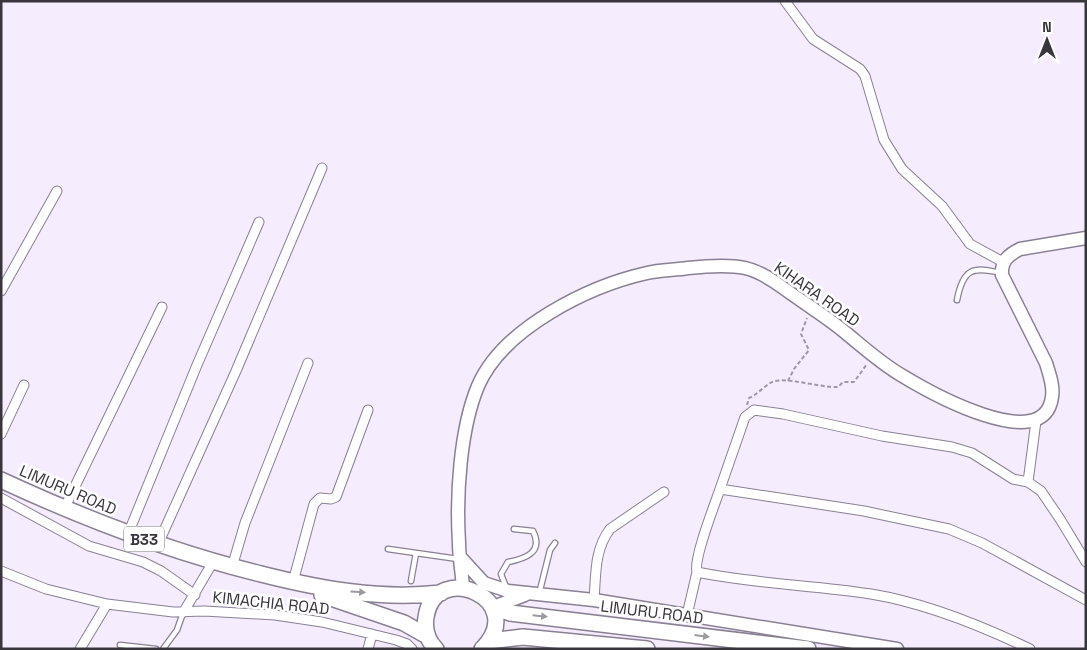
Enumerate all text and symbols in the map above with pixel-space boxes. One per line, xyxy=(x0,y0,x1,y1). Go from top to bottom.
north arrow xyxy=(1022,15,1072,65)
text: N xyxy=(1042,18,1052,36)
street label: KIHARA ROAD xyxy=(770,257,864,331)
street label: LIMURU ROAD xyxy=(16,460,120,520)
road number: B33 xyxy=(124,526,164,552)
street label: KIMACHIA ROAD xyxy=(212,586,330,620)
one-way arrow xyxy=(351,589,367,597)
street label: LIMURU ROAD xyxy=(599,595,705,629)
one-way arrow xyxy=(533,613,549,621)
one-way arrow xyxy=(694,632,710,640)

